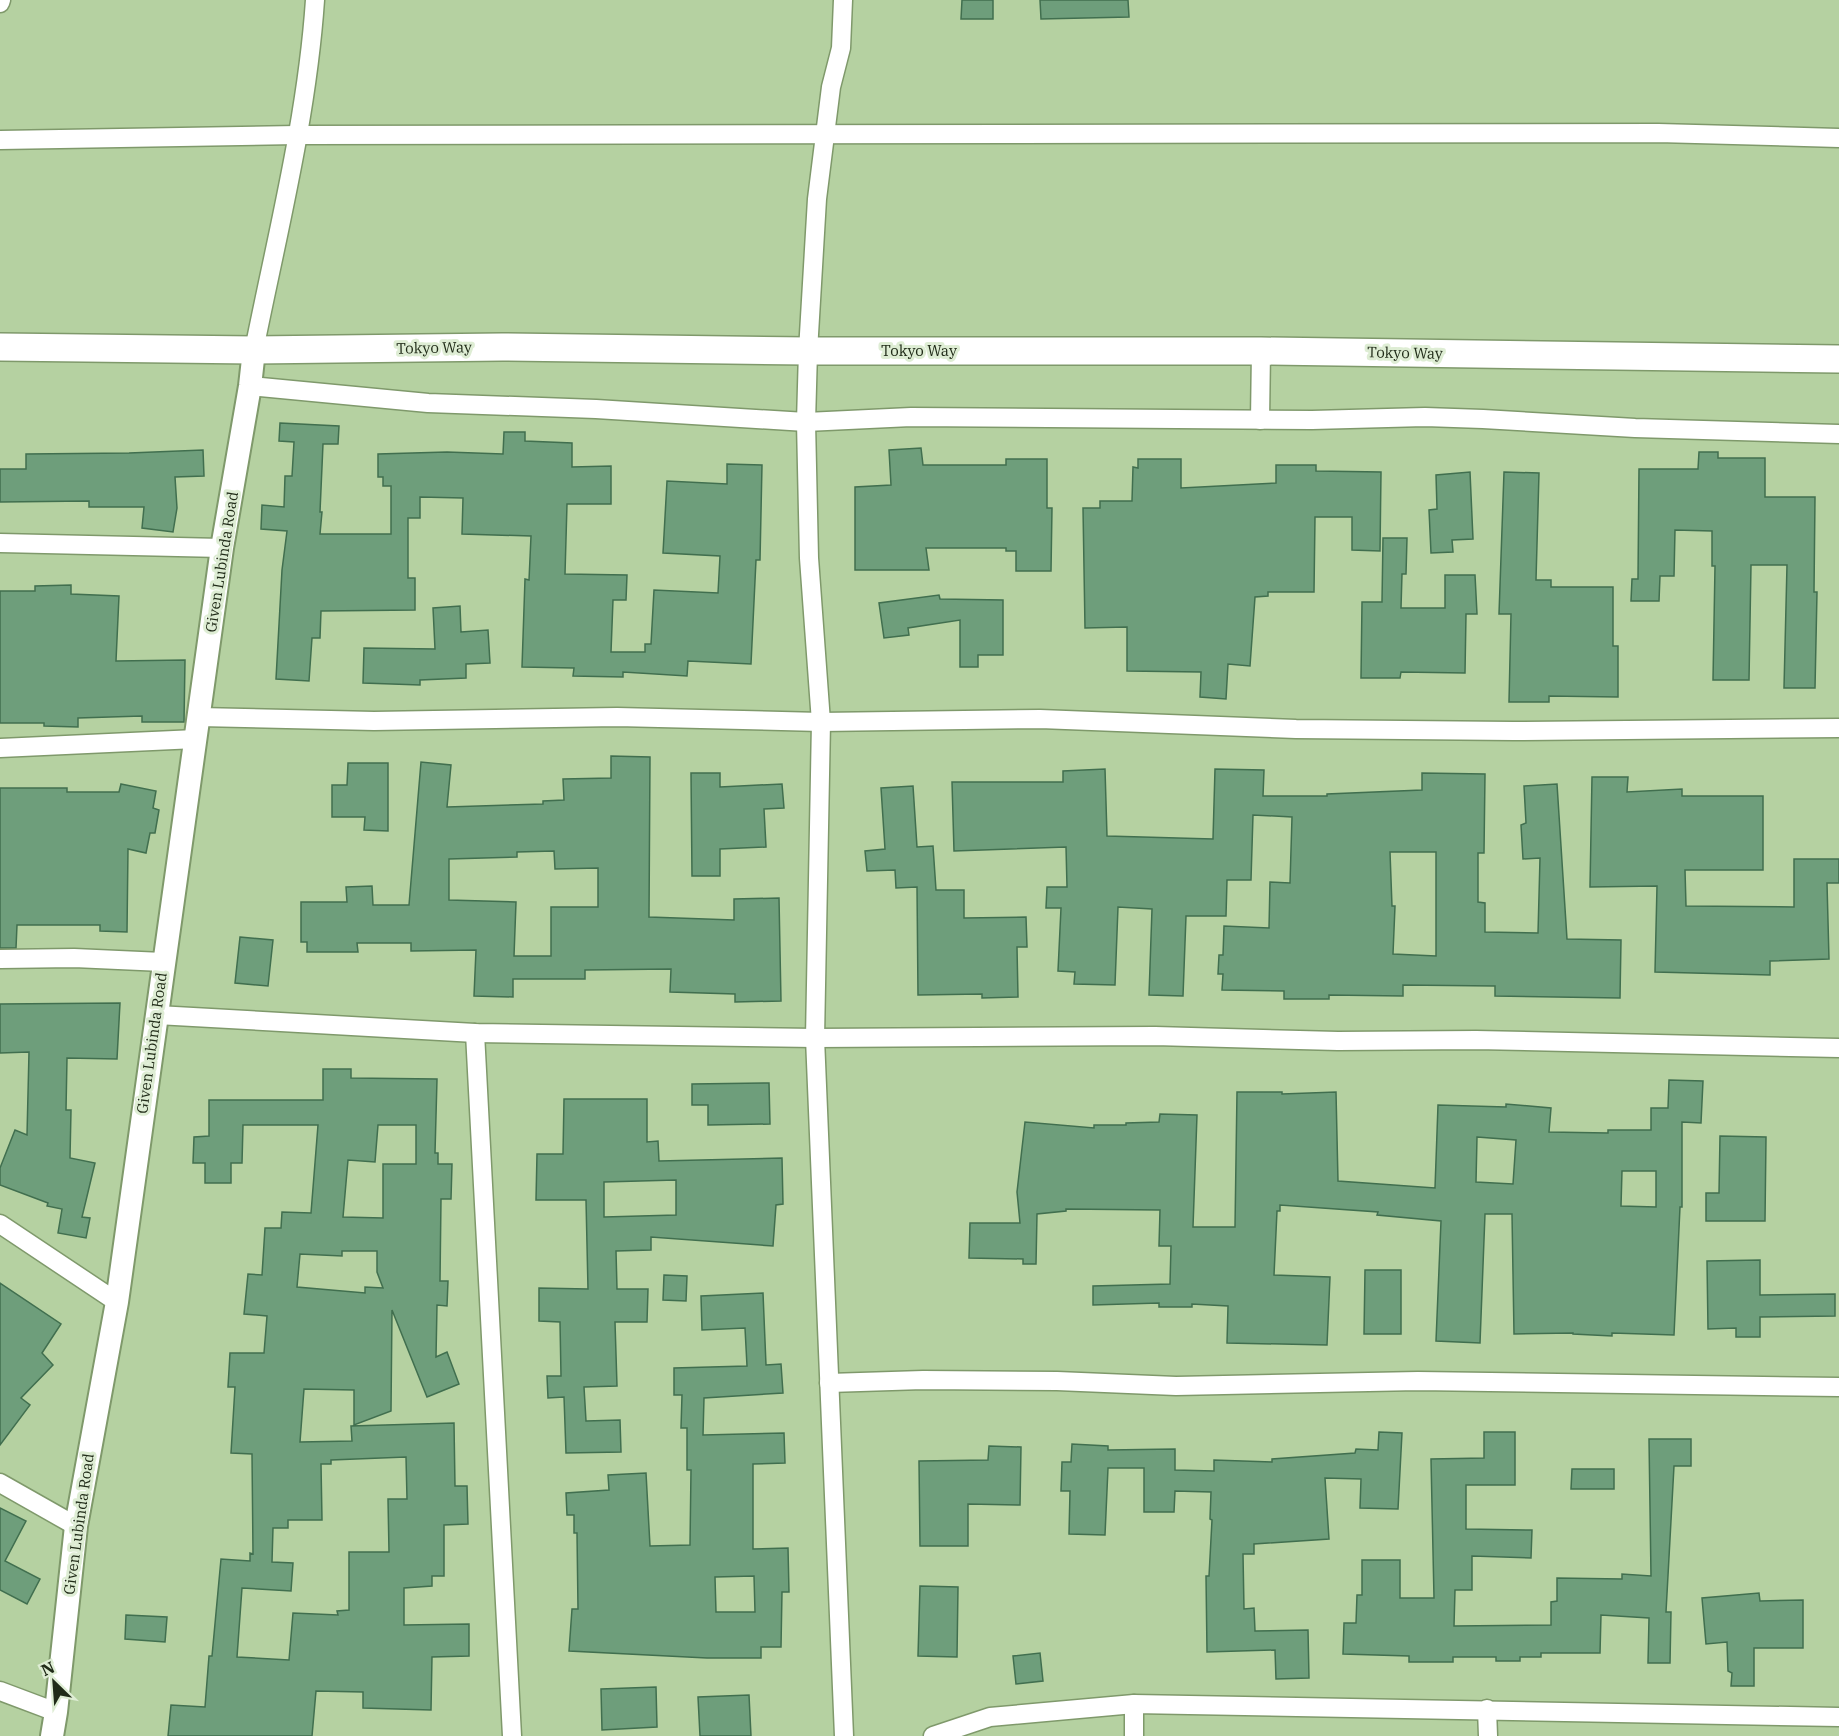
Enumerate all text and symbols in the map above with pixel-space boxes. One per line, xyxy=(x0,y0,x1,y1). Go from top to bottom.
street label: Tokyo Way xyxy=(396,337,472,358)
street label: Tokyo Way xyxy=(881,341,957,360)
street label: Tokyo Way xyxy=(1367,342,1443,363)
street label: Given Lubinda Road xyxy=(201,490,242,634)
street label: Given Lubinda Road xyxy=(132,971,171,1115)
street label: Given Lubinda Road xyxy=(59,1452,98,1596)
north arrow xyxy=(24,1652,84,1712)
text: N xyxy=(38,1657,58,1680)

